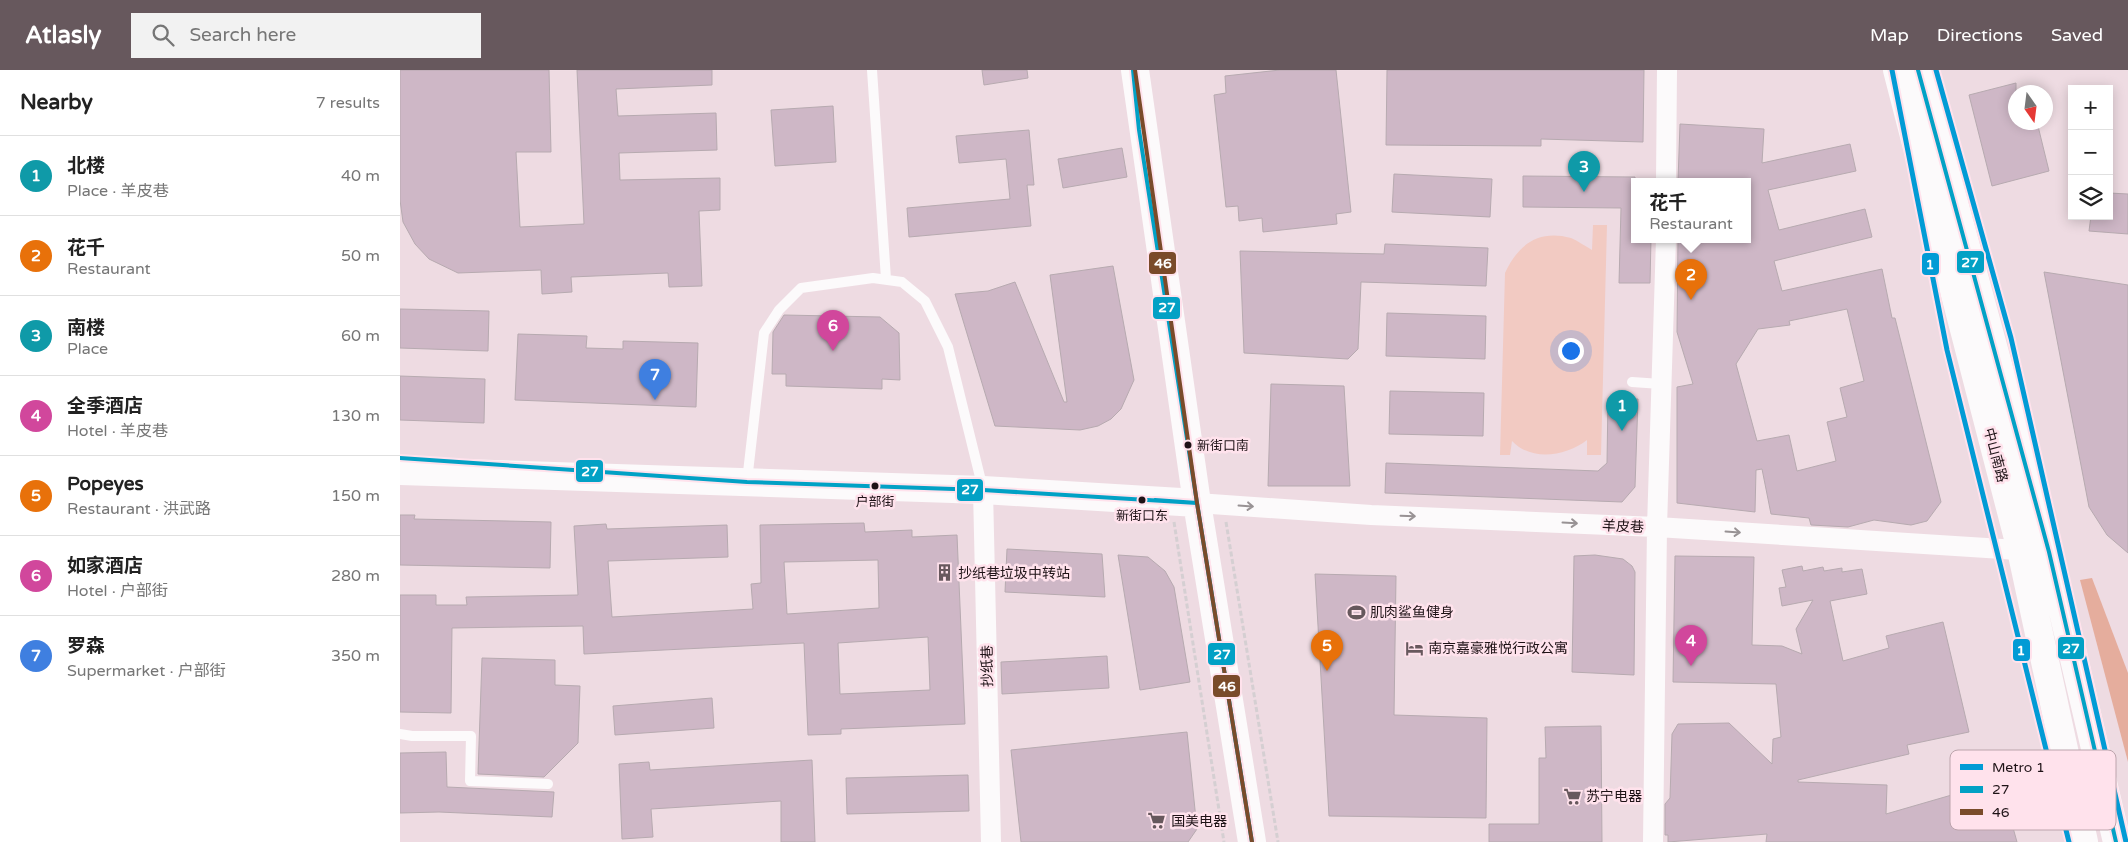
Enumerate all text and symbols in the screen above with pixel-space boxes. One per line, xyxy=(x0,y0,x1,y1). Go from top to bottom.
search box xyxy=(131,13,481,58)
text: Atlasly xyxy=(25,21,101,50)
icon: search xyxy=(149,21,177,49)
text: Search here xyxy=(189,24,296,46)
text: Map xyxy=(1870,24,1909,46)
text: Directions xyxy=(1937,24,2023,46)
text: Saved xyxy=(2051,24,2103,46)
north arrow xyxy=(2008,85,2053,130)
map controls xyxy=(2068,85,2113,220)
button: + xyxy=(2068,85,2113,130)
text: Nearby xyxy=(20,90,93,115)
text: 7 results xyxy=(316,93,380,113)
button: − xyxy=(2068,130,2113,175)
pin: 3 xyxy=(1568,151,1600,192)
text: 北楼 xyxy=(67,155,105,177)
text: 1 xyxy=(31,166,41,186)
text: 40 m xyxy=(341,166,380,186)
button: layers xyxy=(2068,175,2113,220)
popup xyxy=(1631,178,1751,243)
text: Place · 羊皮巷 xyxy=(67,181,169,201)
text: 花千 xyxy=(1649,192,1687,214)
text: Restaurant xyxy=(1649,214,1733,234)
text: 花千 xyxy=(67,237,105,259)
text: 2 xyxy=(31,246,41,266)
text: 50 m xyxy=(341,246,380,266)
line badge: 27 xyxy=(1956,250,1985,274)
line badge: 46 xyxy=(1148,251,1177,275)
line badge: 1 xyxy=(1921,252,1940,276)
text: 27 xyxy=(1961,254,1979,271)
text: 46 xyxy=(1154,255,1172,272)
text: 1 xyxy=(1926,256,1934,273)
text: Restaurant xyxy=(67,259,151,279)
pin: 2 xyxy=(1675,259,1707,300)
line badge: 27 xyxy=(1152,296,1181,320)
text: 27 xyxy=(1158,299,1176,316)
pin: 6 xyxy=(817,310,849,351)
text: 南楼 xyxy=(67,317,105,339)
text: 3 xyxy=(31,326,41,346)
text: 60 m xyxy=(341,326,380,346)
your location xyxy=(1558,338,1584,364)
text: Place xyxy=(67,339,108,359)
pin: 7 xyxy=(639,359,671,400)
pin: 1 xyxy=(1606,390,1638,431)
text: 全季酒店 xyxy=(67,395,143,417)
text: 4 xyxy=(31,406,41,426)
text: 130 m xyxy=(331,406,380,426)
text: Hotel · 羊皮巷 xyxy=(67,421,168,441)
street label: 中山南路 xyxy=(1980,426,2011,484)
place label: 新街口南 xyxy=(1197,438,1249,454)
marker: 新街口南 xyxy=(1183,440,1193,450)
line badge: 27 xyxy=(575,459,604,483)
text: 27 xyxy=(581,463,599,480)
text: Popeyes xyxy=(67,473,144,495)
line badge: 27 xyxy=(956,478,984,502)
marker: 户部街 xyxy=(870,481,880,491)
text: 27 xyxy=(961,481,979,498)
text: 5 xyxy=(31,486,41,506)
text: 150 m xyxy=(331,486,380,506)
place label: 户部街 xyxy=(855,494,895,510)
marker: 新街口东 xyxy=(1137,495,1147,505)
text: Restaurant · 洪武路 xyxy=(67,499,211,519)
one-way arrow xyxy=(1238,501,1254,511)
place label: 新街口东 xyxy=(1116,508,1168,524)
one-way arrow xyxy=(1400,512,1416,521)
street label: 羊皮巷 xyxy=(1602,517,1644,536)
one-way arrow xyxy=(1562,519,1578,528)
one-way arrow xyxy=(1724,527,1740,537)
text: 如家酒店 xyxy=(67,555,143,577)
building icon: 抄纸巷垃圾中转站 xyxy=(934,563,954,583)
place label: 抄纸巷垃圾中转站 xyxy=(958,565,1070,582)
text: 6 xyxy=(31,566,41,586)
text: 280 m xyxy=(331,566,380,586)
text: Hotel · 户部街 xyxy=(67,581,168,601)
sports icon: 肌肉鲨鱼健身 xyxy=(1346,602,1366,622)
place label: 肌肉鲨鱼健身 xyxy=(1370,604,1454,621)
pin: 4 xyxy=(1675,625,1707,666)
pin: 5 xyxy=(1311,630,1343,671)
text: 罗森 xyxy=(67,635,105,657)
line badge: 27 xyxy=(2057,636,2085,660)
hotel icon: 南京嘉豪雅悦行政公寓 xyxy=(1404,638,1424,658)
line badge: 1 xyxy=(2012,638,2031,662)
place label: 南京嘉豪雅悦行政公寓 xyxy=(1428,640,1568,657)
text: 27 xyxy=(2062,640,2080,657)
line badge: 27 xyxy=(1207,642,1236,666)
text: 1 xyxy=(2017,642,2025,659)
street label: 抄纸巷 xyxy=(979,645,996,687)
text: 7 xyxy=(31,646,41,666)
text: 350 m xyxy=(331,646,380,666)
text: 27 xyxy=(1213,646,1231,663)
text: Supermarket · 户部街 xyxy=(67,661,226,681)
line badge: 46 xyxy=(1212,674,1241,698)
text: 46 xyxy=(1218,678,1236,695)
legend xyxy=(1950,750,2116,830)
text: Metro 1 xyxy=(1992,759,2045,776)
text: 27 xyxy=(1992,781,2010,798)
supermarket icon: 苏宁电器 xyxy=(1562,786,1582,806)
place label: 苏宁电器 xyxy=(1586,788,1642,805)
text: 46 xyxy=(1992,804,2010,821)
supermarket icon: 国美电器 xyxy=(1147,811,1167,831)
place label: 国美电器 xyxy=(1171,813,1227,830)

